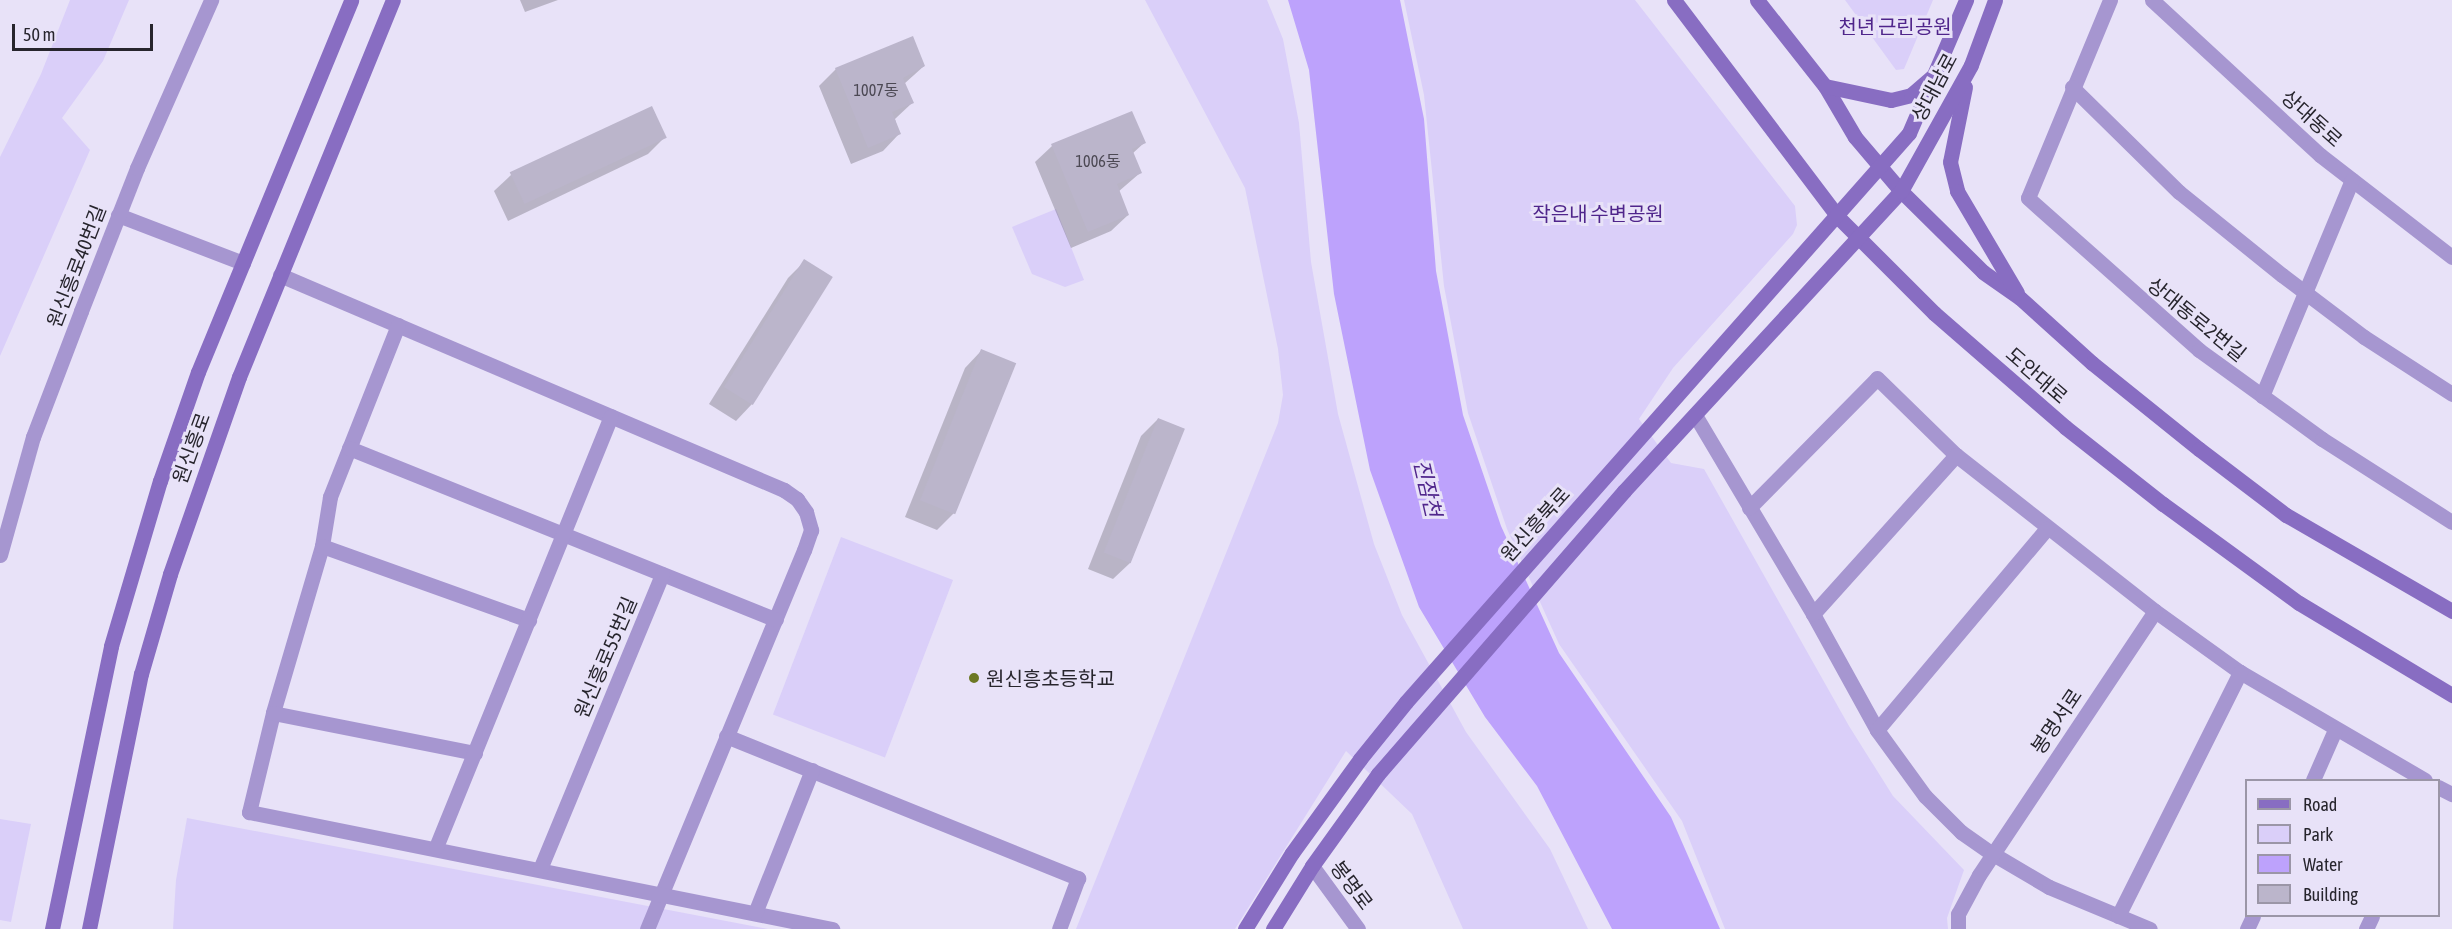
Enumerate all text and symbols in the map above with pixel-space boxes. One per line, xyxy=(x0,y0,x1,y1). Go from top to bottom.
scale bar xyxy=(15,12,156,50)
park label: 천년 근린공원 xyxy=(1838,14,1952,38)
text: 50 m xyxy=(23,24,55,45)
street label: 상대남로 xyxy=(1906,49,1962,125)
house number: 1007동 xyxy=(854,80,898,100)
street label: 상대동로 xyxy=(2277,84,2347,152)
house number: 1006동 xyxy=(1076,151,1120,171)
street label: 원신흥로40번길 xyxy=(42,201,110,331)
park label: 작은내 수변공원 xyxy=(1532,201,1664,225)
street label: 상대동로2번길 xyxy=(2143,272,2251,366)
street label: 도안대로 xyxy=(2001,342,2073,408)
street label: 원신흥로 xyxy=(167,409,215,487)
water label: 진잠천 xyxy=(1409,457,1447,519)
street label: 원신흥북로 xyxy=(1495,482,1575,566)
street label: 원신흥로55번길 xyxy=(569,593,641,721)
place label: 원신흥초등학교 xyxy=(986,666,1115,690)
marker: 원신흥초등학교 xyxy=(967,671,981,685)
street label: 봉명서로 xyxy=(2025,684,2087,758)
legend xyxy=(2245,779,2440,917)
text: Road xyxy=(2303,794,2337,815)
text: Park xyxy=(2303,824,2333,845)
text: Water xyxy=(2303,854,2342,875)
street label: 봉명로 xyxy=(1326,856,1378,914)
text: Building xyxy=(2303,884,2358,905)

